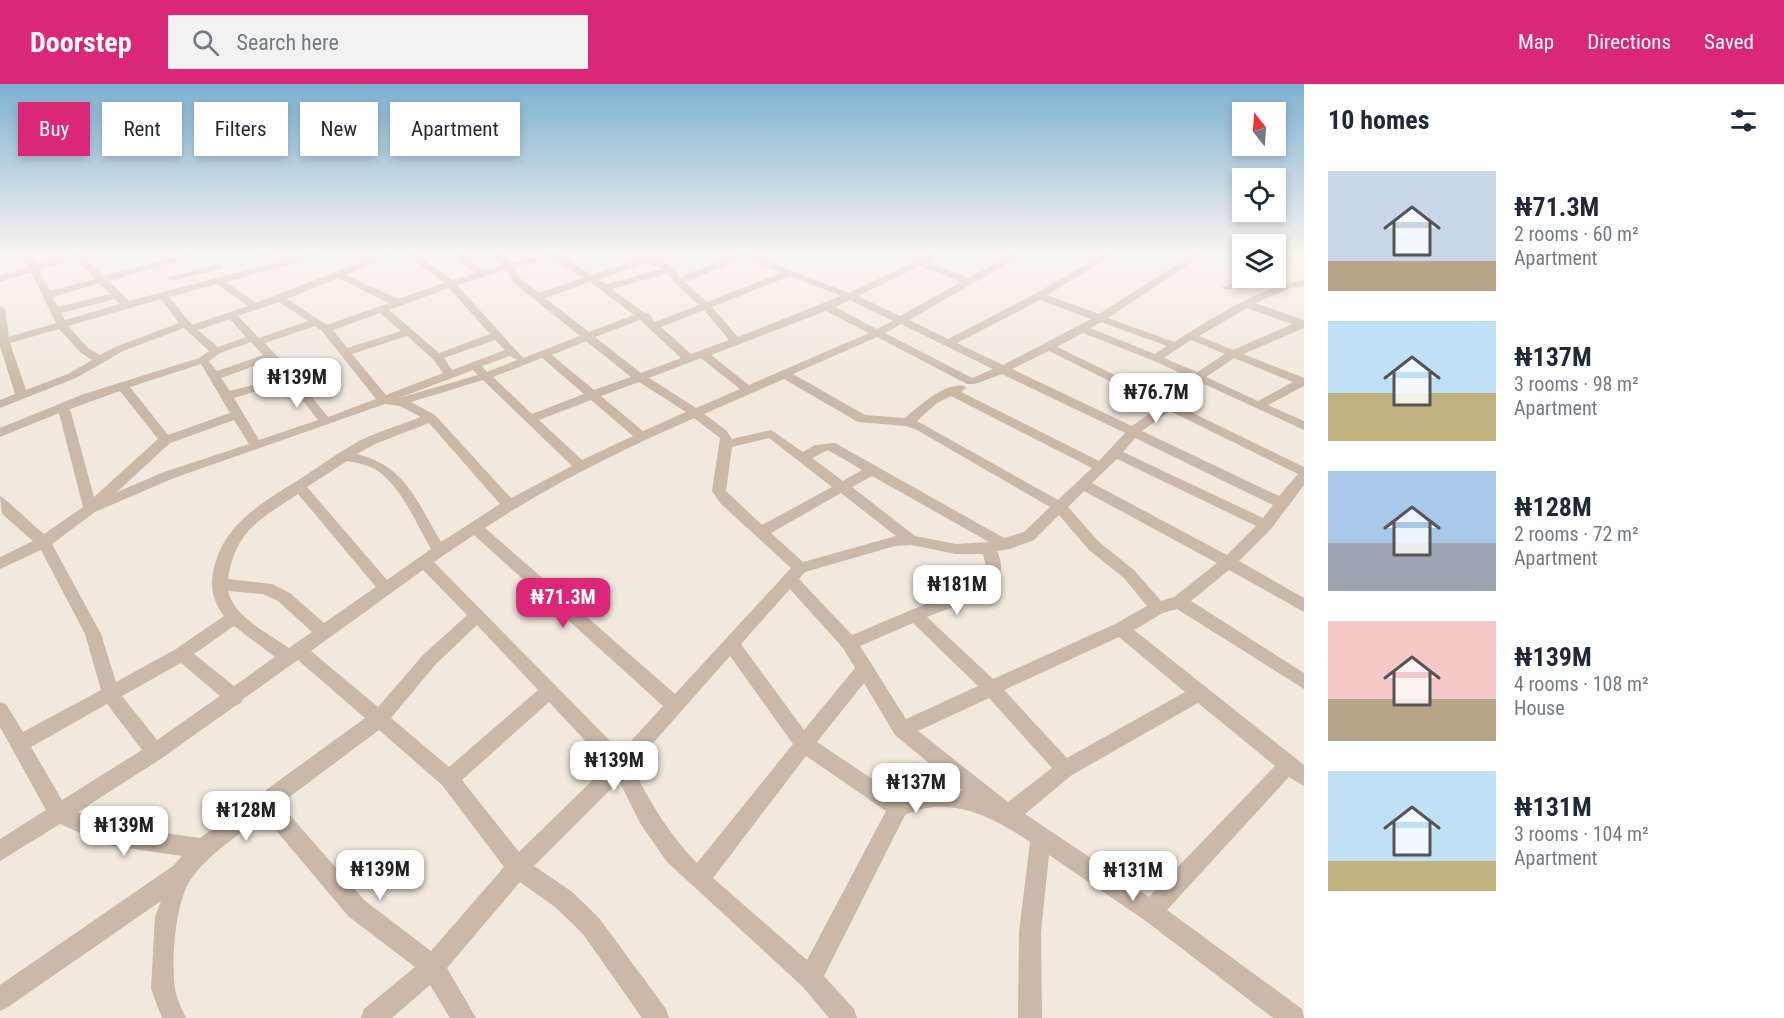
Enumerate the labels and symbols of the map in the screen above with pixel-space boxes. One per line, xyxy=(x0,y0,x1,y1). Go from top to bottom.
north arrow xyxy=(1232,102,1286,156)
pin: ₦139M xyxy=(255,358,339,409)
pin: ₦76.7M xyxy=(1107,373,1205,424)
pin: ₦181M xyxy=(915,565,999,616)
pin: ₦71.3M xyxy=(514,578,612,629)
pin: ₦139M xyxy=(572,741,656,792)
pin: ₦137M xyxy=(874,763,958,814)
pin: ₦128M xyxy=(204,791,288,842)
pin: ₦139M xyxy=(82,806,166,857)
pin: ₦139M xyxy=(338,850,422,901)
pin: ₦131M xyxy=(1091,851,1175,902)

